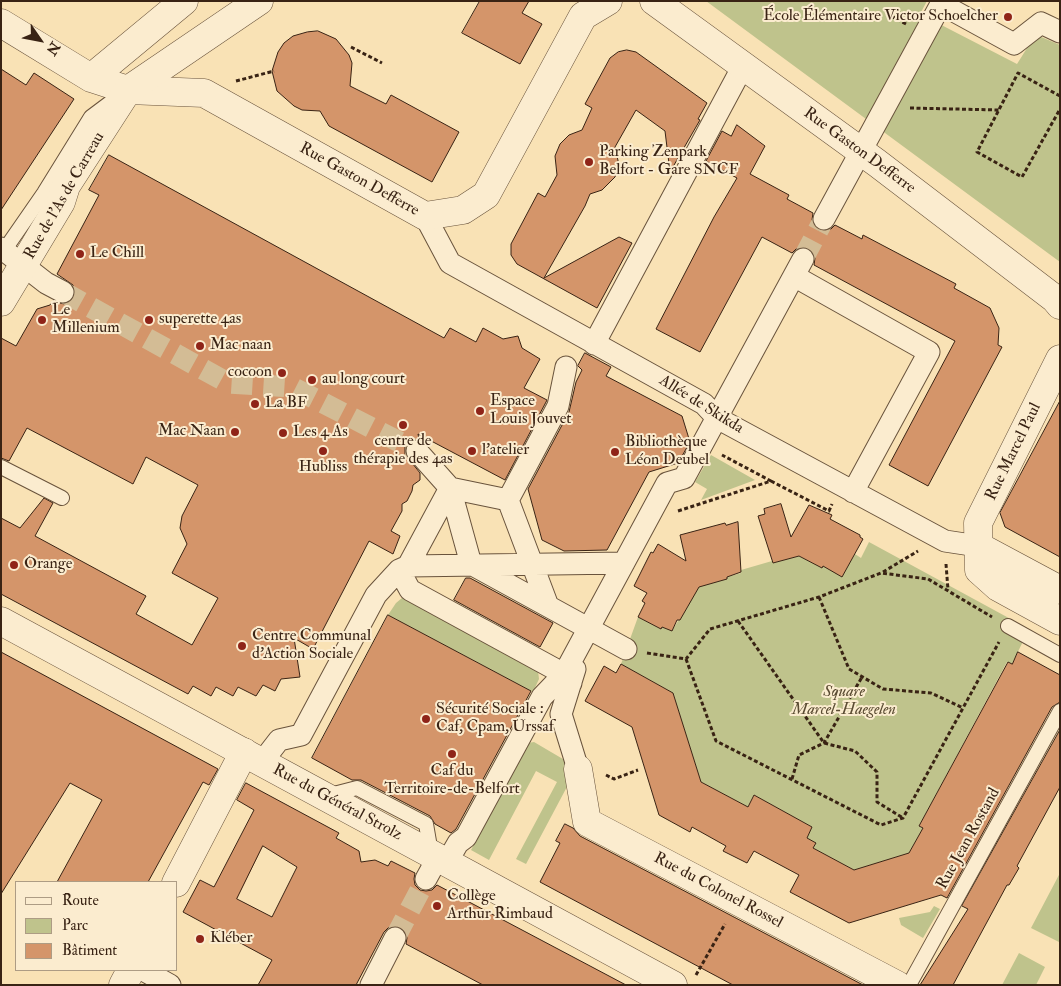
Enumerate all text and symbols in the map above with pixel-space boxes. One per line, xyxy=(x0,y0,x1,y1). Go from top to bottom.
place label: École Élémentaire Victor Schoelcher xyxy=(763,7,998,27)
marker: École Élémentaire Victor Schoelcher xyxy=(1002,11,1014,23)
north arrow xyxy=(15,15,65,65)
text: N xyxy=(42,39,64,58)
street label: Rue Gaston Defferre xyxy=(799,104,919,198)
street label: Rue de l'As de Carreau xyxy=(21,129,109,263)
street label: Rue Gaston Defferre xyxy=(296,139,422,221)
place label: Parking Zenpark Belfort - Gare SNCF xyxy=(599,143,738,181)
marker: Parking Zenpark Belfort - Gare SNCF xyxy=(583,156,595,168)
place label: Le Chill xyxy=(90,244,144,264)
marker: Le Chill xyxy=(74,248,86,260)
place label: Le Millenium xyxy=(52,301,120,339)
place label: superette 4as xyxy=(159,310,241,330)
marker: Le Millenium xyxy=(36,314,48,326)
marker: superette 4as xyxy=(143,314,155,326)
place label: Mac naan xyxy=(210,336,271,356)
marker: Mac naan xyxy=(194,340,206,352)
place label: cocoon xyxy=(228,363,272,383)
marker: cocoon xyxy=(276,367,288,379)
place label: au long court xyxy=(322,370,405,390)
street label: Allée de Skikda xyxy=(655,372,747,438)
marker: au long court xyxy=(306,374,318,386)
place label: Espace Louis Jouvet xyxy=(490,392,572,430)
place label: La BF xyxy=(265,394,307,414)
marker: La BF xyxy=(249,398,261,410)
street label: Rue Marcel Paul xyxy=(982,400,1046,504)
marker: Espace Louis Jouvet xyxy=(474,405,486,417)
marker: centre de thérapie des 4as xyxy=(397,419,409,431)
place label: Mac Naan xyxy=(158,422,225,442)
place label: Les 4 As xyxy=(293,423,348,443)
marker: Mac Naan xyxy=(229,426,241,438)
marker: Les 4 As xyxy=(277,427,289,439)
place label: centre de thérapie des 4as xyxy=(353,432,453,470)
place label: Bibliothèque Léon Deubel xyxy=(625,433,709,471)
place label: l'atelier xyxy=(482,441,529,461)
marker: Hubliss xyxy=(317,445,329,457)
marker: l'atelier xyxy=(466,445,478,457)
marker: Bibliothèque Léon Deubel xyxy=(609,446,621,458)
place label: Hubliss xyxy=(299,458,347,478)
place label: Orange xyxy=(24,555,72,575)
marker: Orange xyxy=(8,559,20,571)
place label: Centre Communal d'Action Sociale xyxy=(252,627,371,665)
marker: Centre Communal d'Action Sociale xyxy=(236,640,248,652)
park label: Square Marcel-Haegelen xyxy=(792,683,896,721)
place label: Sécurité Sociale : Caf, Cpam, Urssaf xyxy=(436,700,554,738)
marker: Sécurité Sociale : Caf, Cpam, Urssaf xyxy=(420,713,432,725)
marker: Caf du Territoire-de-Belfort xyxy=(446,748,458,760)
street label: Rue du Général Strolz xyxy=(269,761,405,845)
place label: Caf du Territoire-de-Belfort xyxy=(384,762,520,800)
street label: Rue Jean Rostand xyxy=(933,785,1005,893)
street label: Rue du Colonel Rossel xyxy=(650,849,786,933)
legend xyxy=(15,881,178,971)
place label: Collège Arthur Rimbaud xyxy=(447,887,553,925)
text: Route xyxy=(62,891,99,910)
marker: Collège Arthur Rimbaud xyxy=(431,900,443,912)
text: Parc xyxy=(62,916,88,935)
place label: Kléber xyxy=(210,929,252,949)
marker: Kléber xyxy=(194,933,206,945)
text: Bâtiment xyxy=(62,941,117,960)

